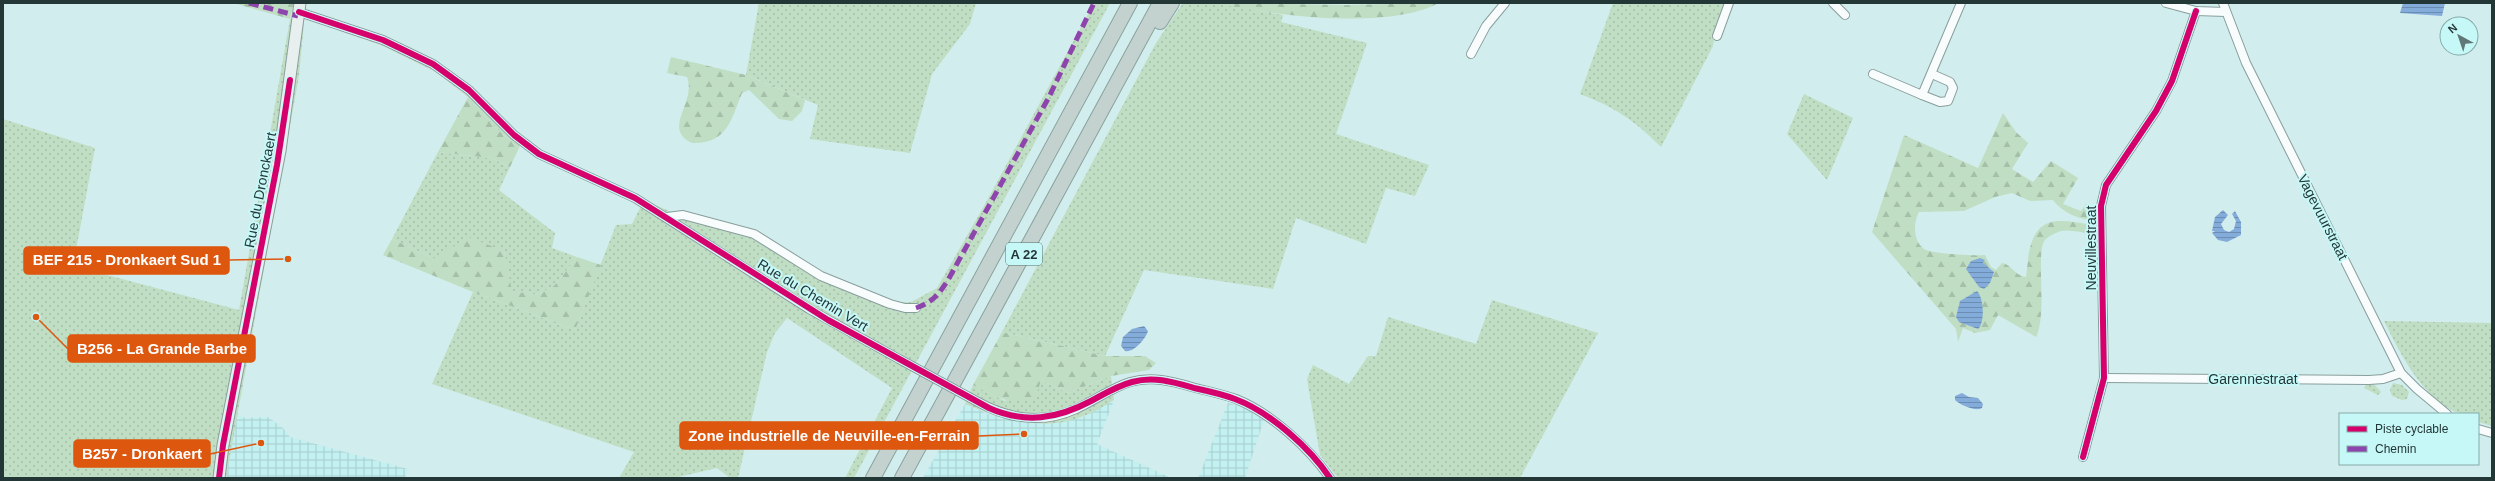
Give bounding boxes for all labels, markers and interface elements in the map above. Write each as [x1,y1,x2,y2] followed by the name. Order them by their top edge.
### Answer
[2439,16,2479,56] north arrow
[2446,21,2460,35] text: N
[241,131,279,249] street label: Rue du Dronckaert
[2295,172,2351,263] street label: Vagevuurstraat
[2083,205,2099,290] street label: Neuvillestraat
[1006,243,1042,265] road number: A 22
[24,247,229,274] callout: BEF 215 - Dronkaert Sud 1
[33,251,221,268] text: BEF 215 - Dronkaert Sud 1
[755,256,871,334] street label: Rue du Chemin Vert
[68,335,255,362] callout: B256 - La Grande Barbe
[77,340,247,357] text: B256 - La Grande Barbe
[2208,371,2298,387] street label: Garennestraat
[2339,413,2479,465] legend
[680,422,978,449] callout: Zone industrielle de Neuville-en-Ferrain
[2375,422,2449,436] text: Piste cyclable
[688,427,970,444] text: Zone industrielle de Neuville-en-Ferrain
[74,440,210,467] callout: B257 - Dronkaert
[2375,442,2416,456] text: Chemin
[82,445,202,462] text: B257 - Dronkaert

